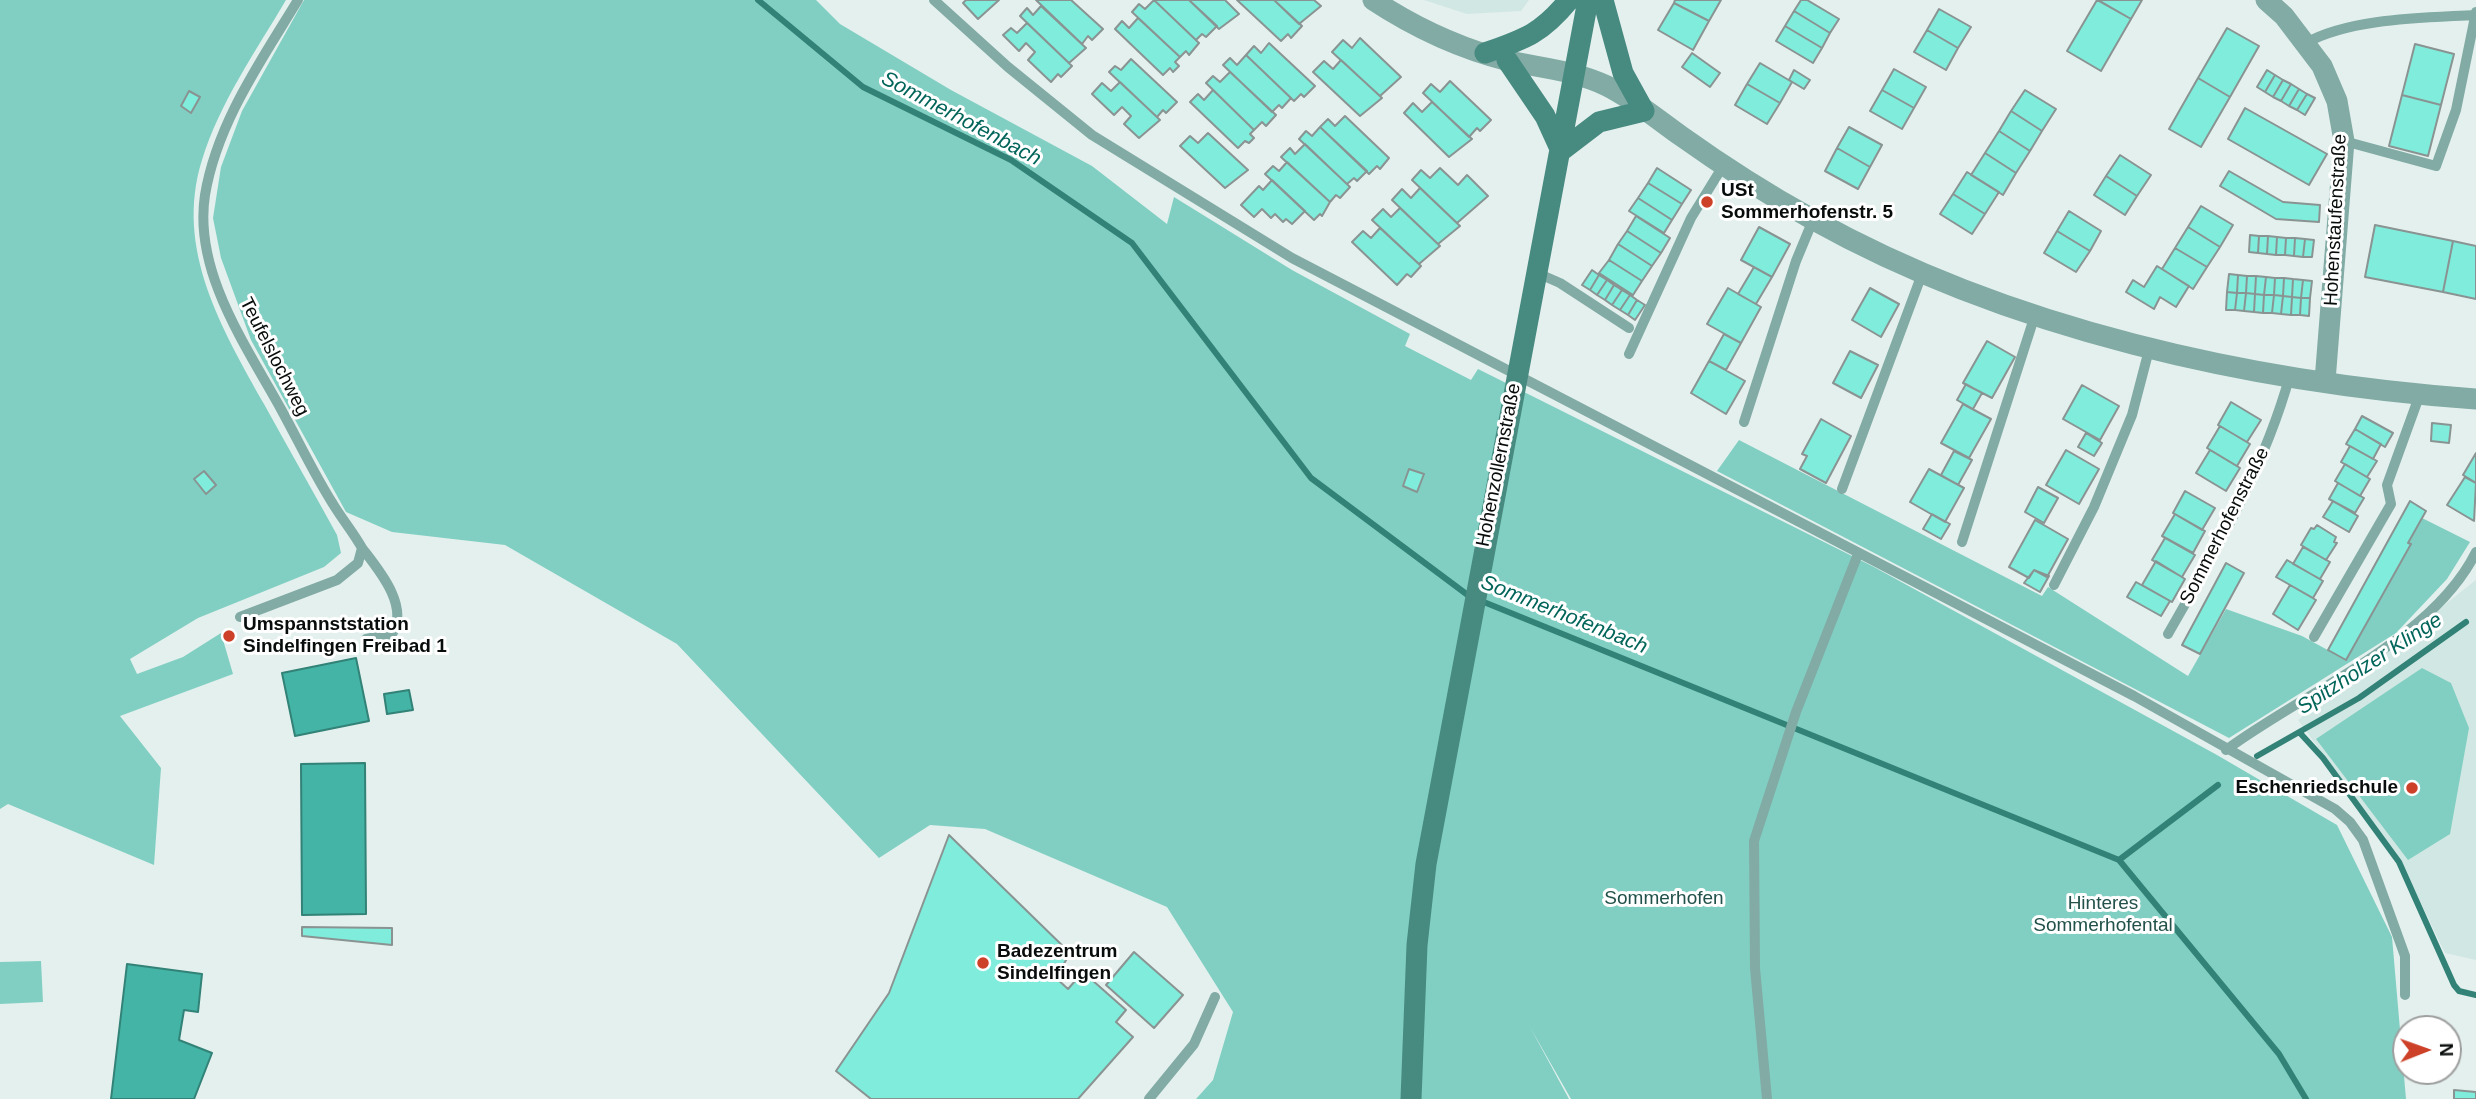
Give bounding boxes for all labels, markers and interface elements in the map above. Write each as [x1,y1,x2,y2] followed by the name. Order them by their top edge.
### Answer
[877,66,1045,172] water label: Sommerhofenbach
[2320,133,2352,307] street label: Hohenstaufenstraße
[1721,180,1893,224] place label: USt Sommerhofenstr. 5
[1699,194,1715,210] marker: USt Sommerhofenstr. 5
[234,294,314,420] street label: Teufelslochweg
[1472,381,1526,549] street label: Hohenzollernstraße
[2176,444,2274,608] street label: Sommerhofenstraße
[1477,570,1651,660] water label: Sommerhofenbach
[2293,608,2447,720] water label: Spitzholzer Klinge
[243,614,447,658] place label: Umspannststation Sindelfingen Freibad 1
[221,628,237,644] marker: Umspannststation Sindelfingen Freibad 1
[2235,777,2398,799] place label: Eschenriedschule
[2404,780,2420,796] marker: Eschenriedschule
[1604,888,1724,910] park label: Sommerhofen
[2033,893,2173,937] park label: Hinteres Sommerhofental
[997,941,1117,985] place label: Badezentrum Sindelfingen
[975,955,991,971] marker: Badezentrum Sindelfingen
[2392,1015,2462,1085] north arrow
[2436,1043,2457,1057] text: N

